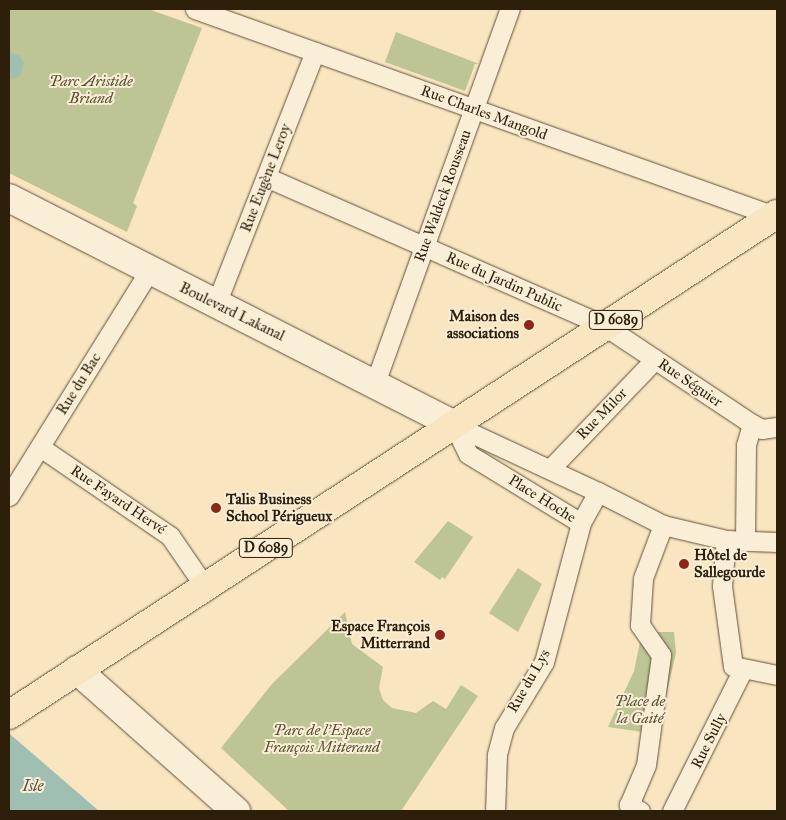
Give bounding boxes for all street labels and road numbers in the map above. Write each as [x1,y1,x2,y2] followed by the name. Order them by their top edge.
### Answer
[418,82,550,144] street label: Rue Charles Mangold
[237,121,295,235] street label: Rue Eugène Leroy
[411,127,475,265] street label: Rue Waldeck Rousseau
[443,248,565,316] street label: Rue du Jardin Public
[176,279,288,345] street label: Boulevard Lakanal
[588,308,644,332] road number: D 6089
[53,350,105,418] street label: Rue du Bac
[654,355,726,411] street label: Rue Séguier
[573,384,631,444] street label: Rue Milor
[67,461,169,539] street label: Rue Fayard Hervé
[505,471,579,527] street label: Place Hoche
[238,536,294,560] road number: D 6089
[504,646,554,716] street label: Rue du Lys
[687,710,731,772] street label: Rue Sully

